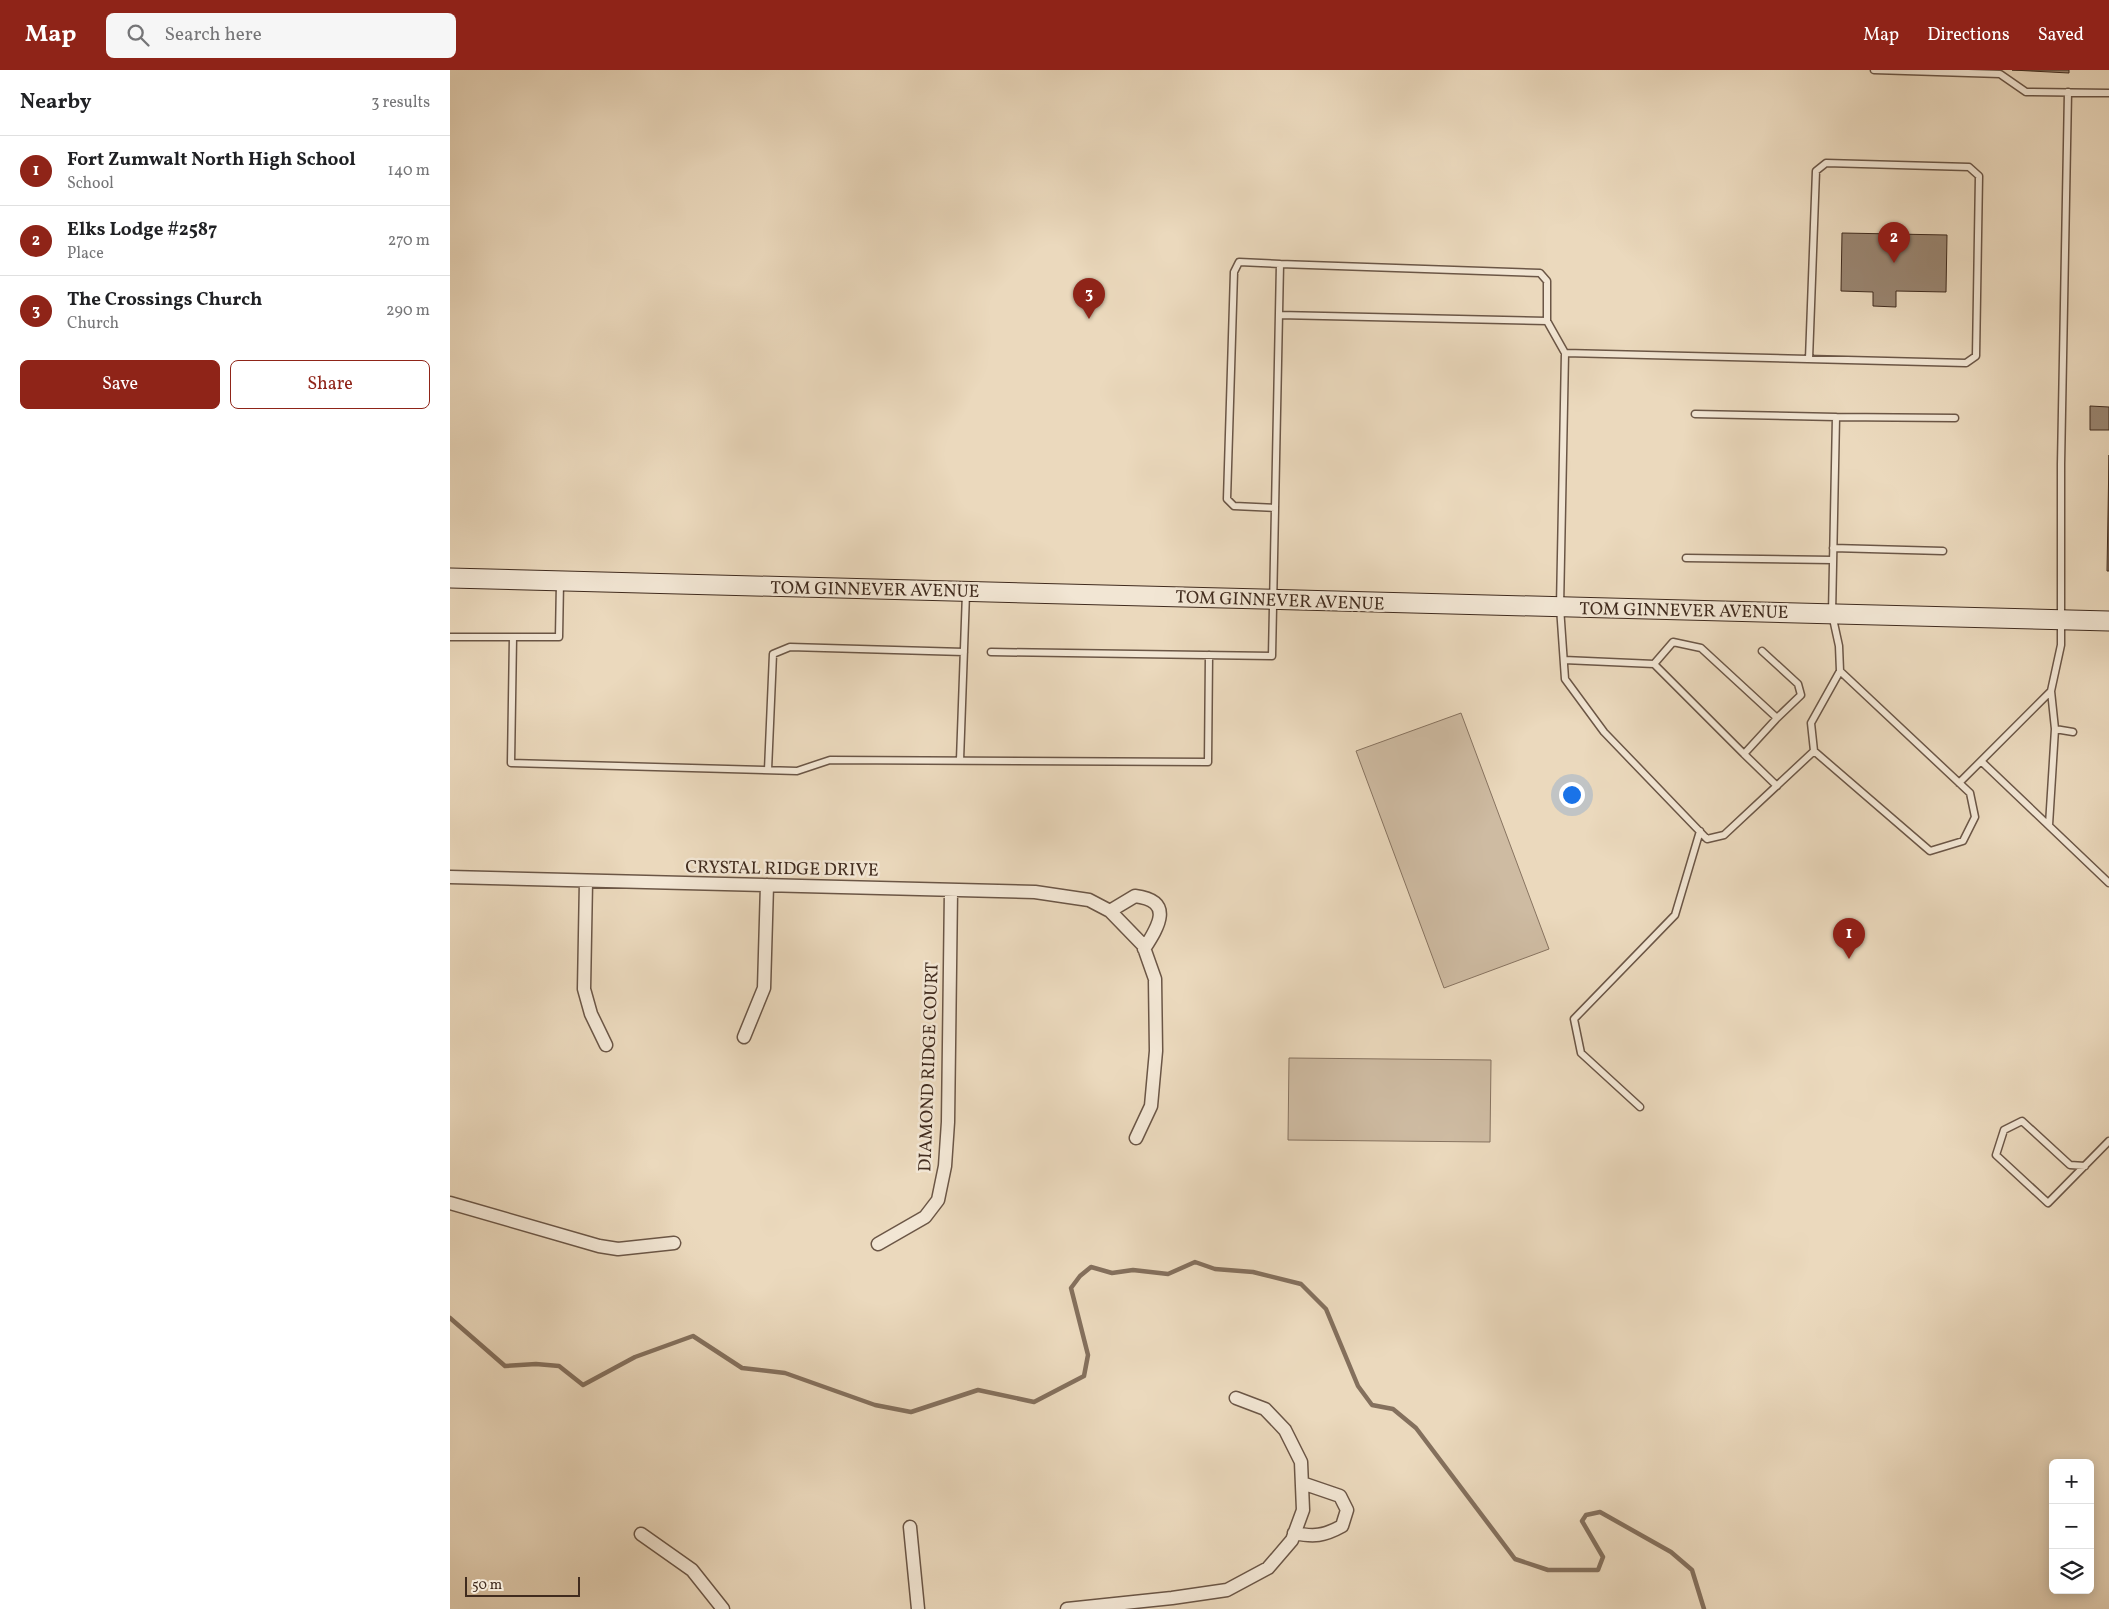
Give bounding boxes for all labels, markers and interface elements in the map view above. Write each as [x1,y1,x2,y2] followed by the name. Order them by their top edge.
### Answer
[106,13,456,58] search box
[25,18,76,52] text: Map
[124,21,152,49] icon: search
[164,22,262,48] text: Search here
[1863,23,1899,48] text: Map
[1927,23,2010,48] text: Directions
[2038,23,2084,48] text: Saved
[20,88,91,117] text: Nearby
[371,92,430,114] text: 3 results
[67,147,356,173] text: Fort Zumwalt North High School
[33,160,39,182] text: 1
[388,160,430,182] text: 140 m
[67,173,114,195] text: School
[67,217,217,243] text: Elks Lodge #2587
[1878,222,1910,263] pin: 2
[32,230,40,252] text: 2
[388,230,430,252] text: 270 m
[67,243,104,265] text: Place
[1073,278,1105,319] pin: 3
[67,287,262,313] text: The Crossings Church
[32,300,40,322] text: 3
[386,300,430,322] text: 290 m
[67,313,119,335] text: Church
[20,360,220,409] button: Save
[230,360,430,409] button: Share
[770,576,980,605] street label: TOM GINNEVER AVENUE
[1175,585,1385,618] street label: TOM GINNEVER AVENUE
[1579,597,1789,626] street label: TOM GINNEVER AVENUE
[1559,782,1585,808] your location
[685,855,879,884] street label: CRYSTAL RIDGE DRIVE
[1833,918,1865,959] pin: 1
[913,961,946,1172] street label: DIAMOND RIDGE COURT
[2049,1459,2094,1594] map controls
[2049,1459,2094,1504] button: +
[2049,1504,2094,1549] button: −
[2049,1549,2094,1594] button: layers
[465,1574,580,1597] scale bar
[472,1576,502,1595] text: 50 m

